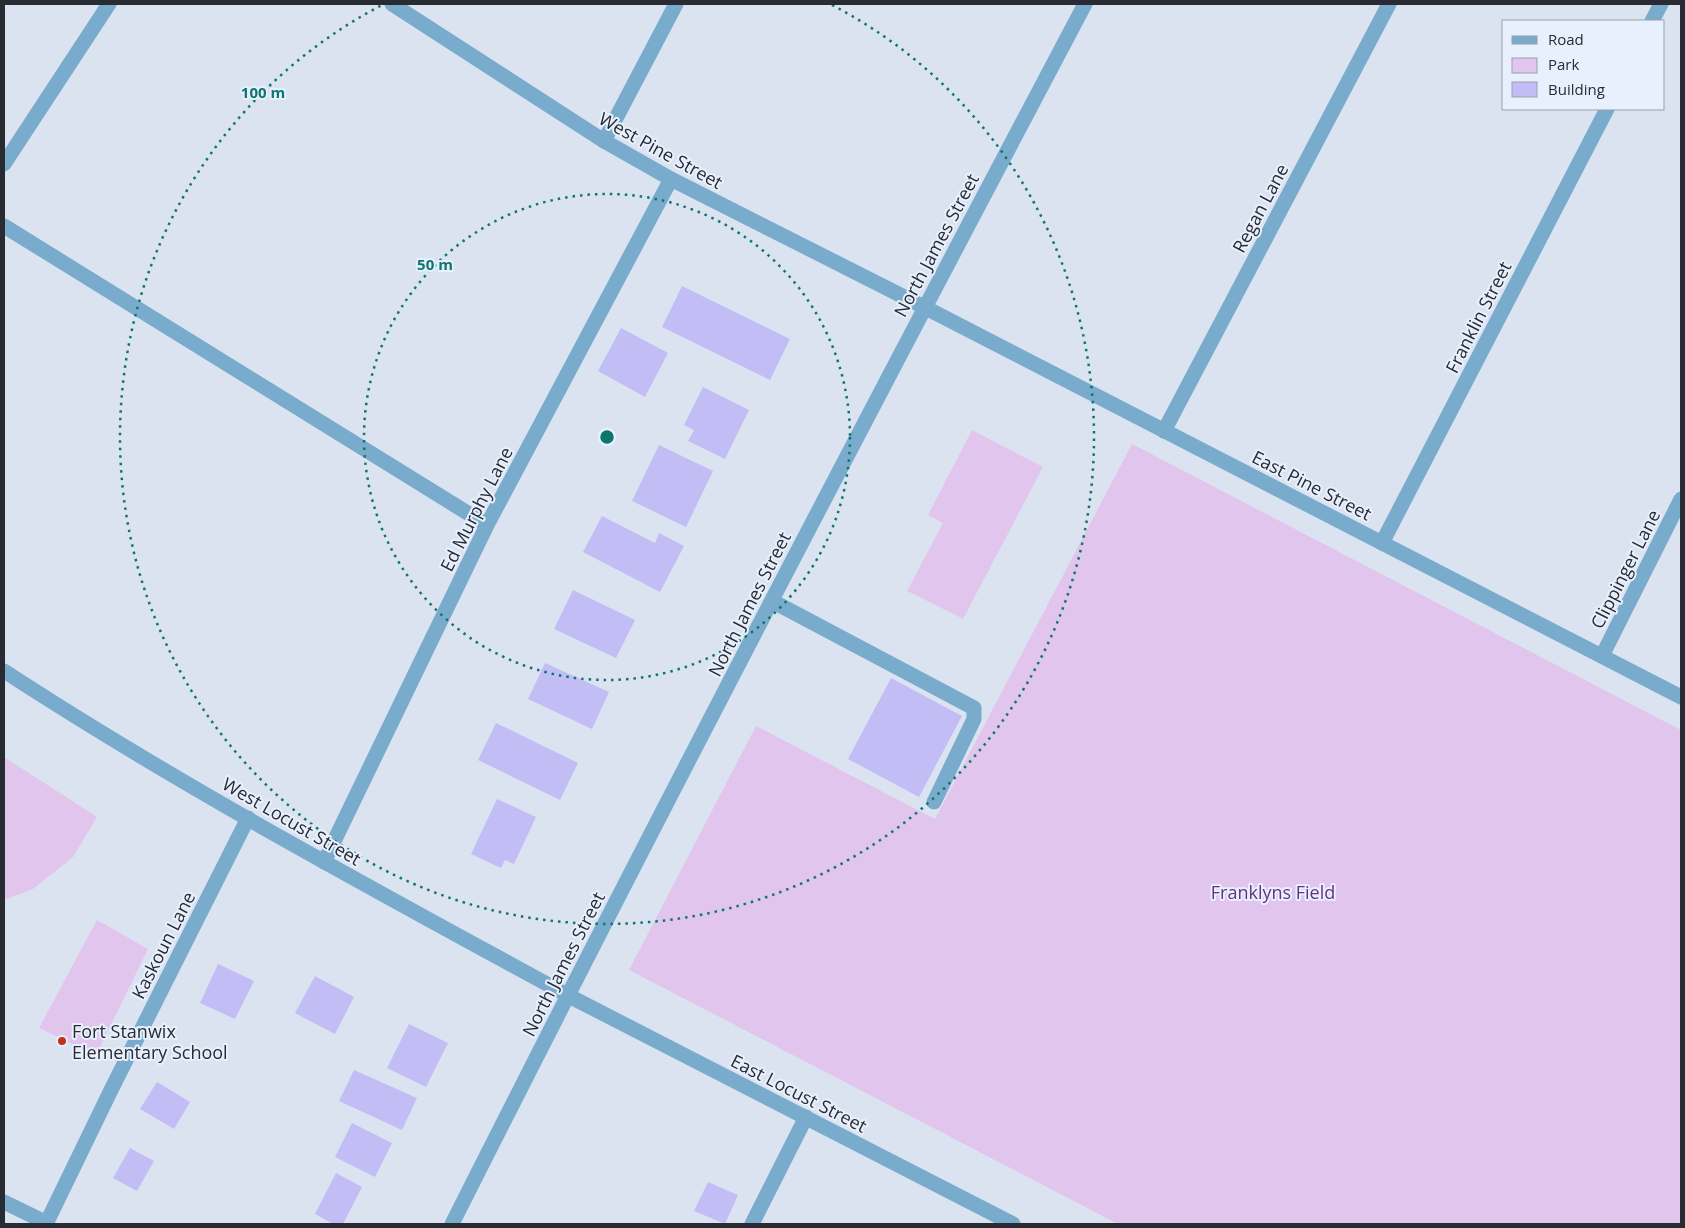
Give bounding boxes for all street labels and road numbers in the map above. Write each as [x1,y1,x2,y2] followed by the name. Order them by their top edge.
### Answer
[595,106,727,194] street label: West Pine Street
[1227,159,1293,257] street label: Regan Lane
[888,169,984,321] street label: North James Street
[1440,257,1516,377] street label: Franklin Street
[434,443,518,575] street label: Ed Murphy Lane
[1248,445,1376,525] street label: East Pine Street
[1585,505,1665,633] street label: Clippinger Lane
[702,528,796,680] street label: North James Street
[218,772,366,870] street label: West Locust Street
[126,887,200,1003] street label: Kaskoun Lane
[516,888,610,1040] street label: North James Street
[727,1048,871,1138] street label: East Locust Street

